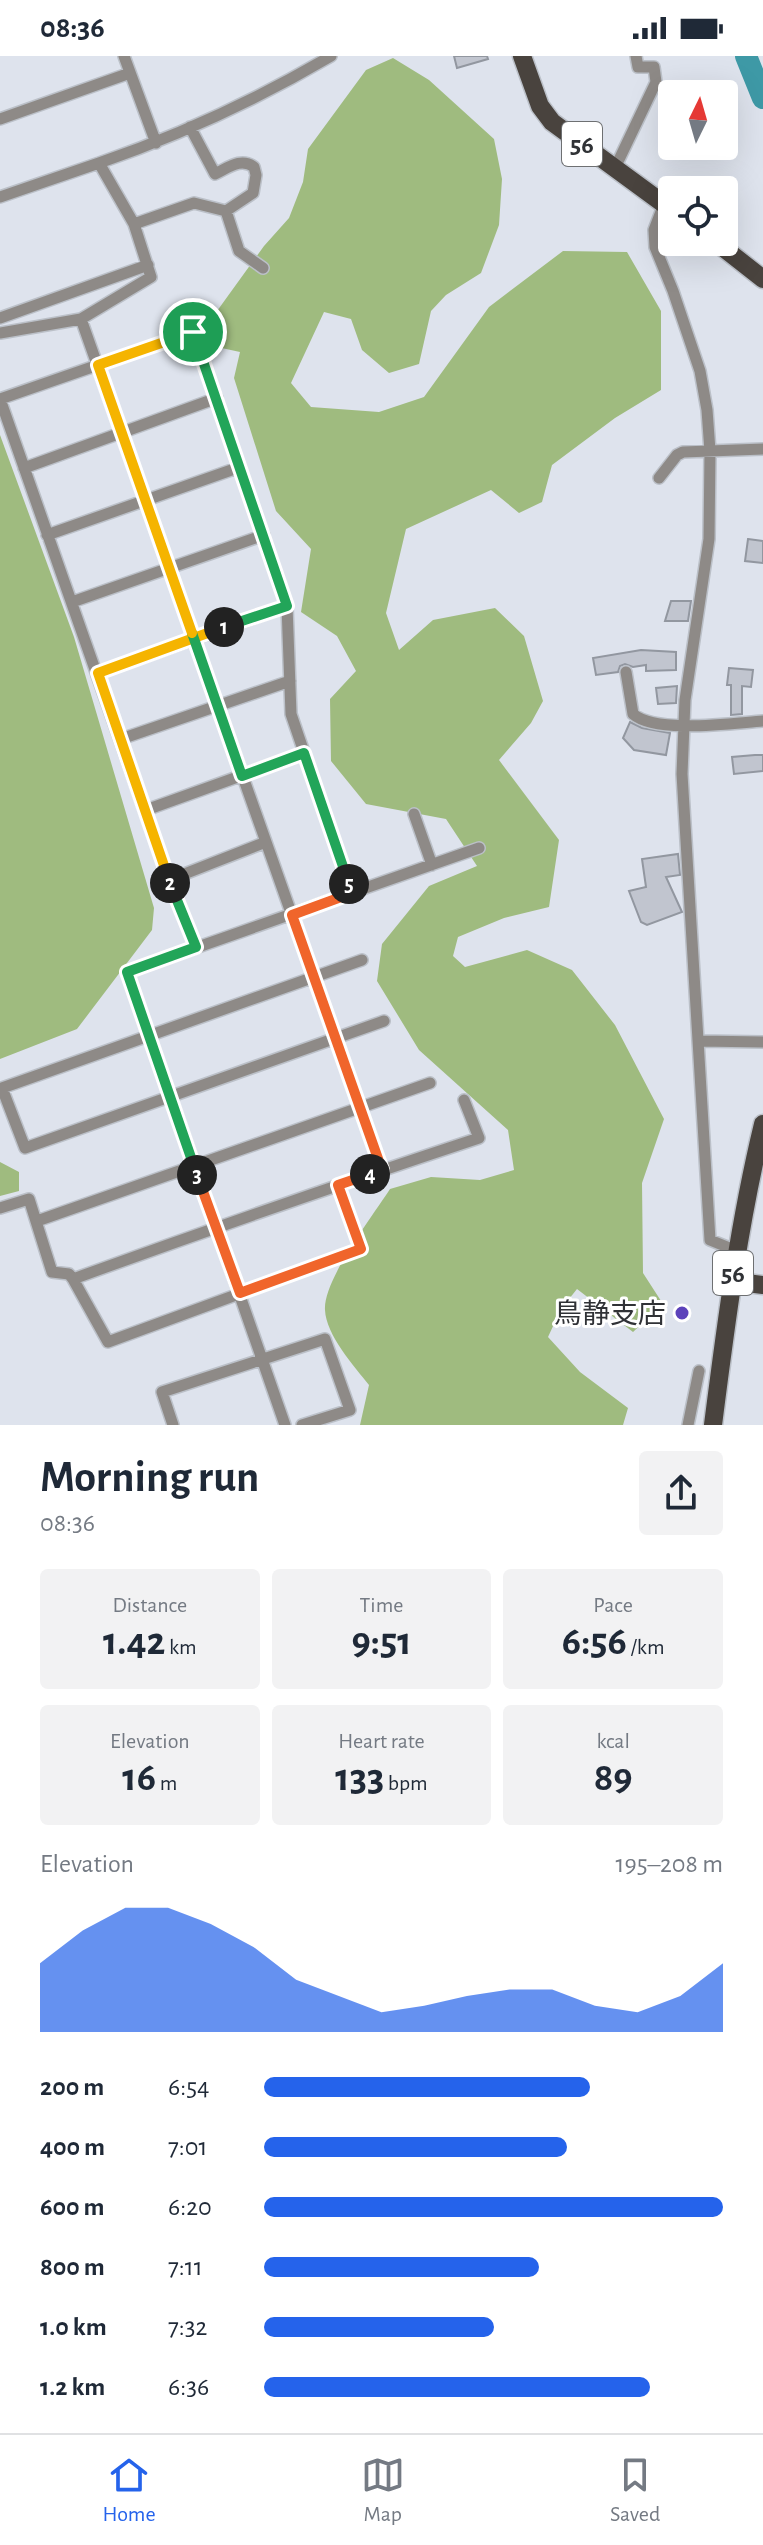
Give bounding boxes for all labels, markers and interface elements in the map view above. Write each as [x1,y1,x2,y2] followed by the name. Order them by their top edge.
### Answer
[40,13,105,43] text: 08:36
[658,80,738,160] north arrow
[658,80,738,256] map controls
[562,122,602,166] road number: 56
[658,176,738,256] button: locate
[159,298,227,366] pin
[171,310,215,354] icon: arrive
[204,607,244,647] pin: 1
[220,616,228,638] text: 1
[150,863,190,903] pin: 2
[329,864,369,904] pin: 5
[165,872,175,894] text: 2
[344,873,354,895] text: 5
[350,1154,390,1194] pin: 4
[177,1155,217,1195] pin: 3
[364,1163,376,1185] text: 4
[192,1164,202,1186] text: 3
[713,1251,753,1295] road number: 56
[554,1299,666,1329] place label: 鳥静支店
[673,1304,691,1322] marker: 鳥静支店
[639,1451,723,1535] button: share
[40,1456,259,1500] text: Morning run
[40,1510,95,1536] text: 08:36
[113,1594,187,1616] text: Distance
[360,1594,403,1616] text: Time
[593,1594,633,1616] text: Pace
[103,1622,165,1662] text: 1.42
[351,1622,412,1662] text: 9:51
[562,1622,627,1662] text: 6:56
[165,1636,197,1658] text: km
[627,1636,665,1658] text: /km
[110,1730,190,1752] text: Elevation
[338,1730,425,1752] text: Heart rate
[596,1730,630,1752] text: kcal
[122,1758,156,1798] text: 16
[335,1758,384,1798] text: 133
[594,1758,633,1798] text: 89
[156,1772,177,1794] text: m
[384,1772,428,1794] text: bpm
[40,1851,134,1877] text: Elevation
[616,1851,723,1877] text: 195–208 m
[40,2074,104,2100] text: 200 m
[168,2074,210,2100] text: 6:54
[40,2134,105,2160] text: 400 m
[168,2134,207,2160] text: 7:01
[40,2194,105,2220] text: 600 m
[168,2194,212,2220] text: 6:20
[40,2254,105,2280] text: 800 m
[168,2254,203,2280] text: 7:11
[40,2314,107,2340] text: 1.0 km
[168,2314,207,2340] text: 7:32
[40,2374,105,2400] text: 1.2 km
[168,2374,209,2400] text: 6:36
[103,2453,156,2527] tab: Home
[361,2453,405,2527] tab: Map
[610,2453,660,2527] tab: Saved

